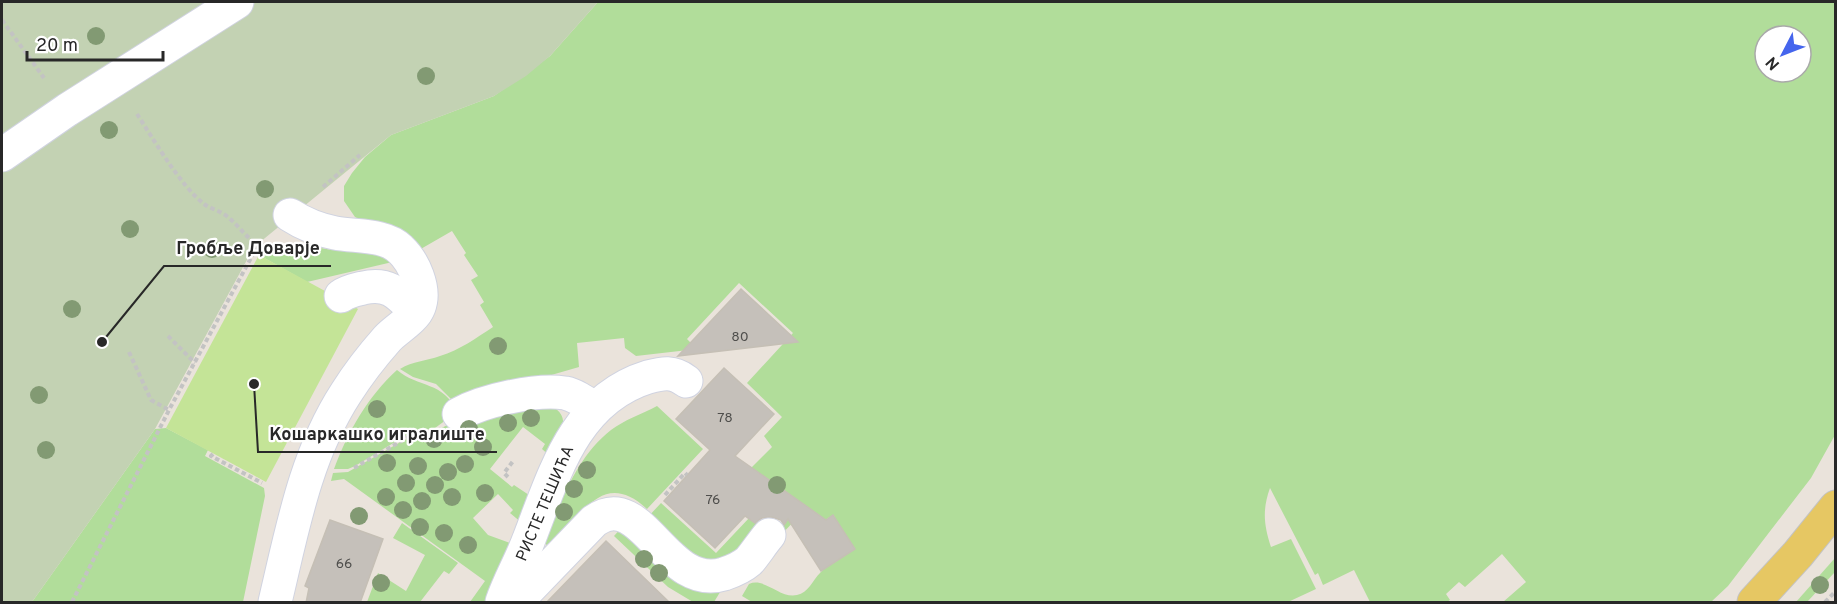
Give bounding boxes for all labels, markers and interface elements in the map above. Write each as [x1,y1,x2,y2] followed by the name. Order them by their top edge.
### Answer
[27,24,164,62] scale bar
[1753,24,1813,84] north arrow
[36,35,78,58] text: 20 m
[1762,52,1785,74] text: N
[164,230,331,266] callout: Гробље Доварје
[176,238,320,261] text: Гробље Доварје
[731,329,749,346] house number: 80
[717,410,733,427] house number: 78
[258,416,497,452] callout: Кошаркашко игралиште
[269,424,485,447] text: Кошаркашко игралиште
[512,443,579,565] street label: РИСТЕ ТЕШИЋА
[706,492,720,509] house number: 76
[336,556,352,573] house number: 66

